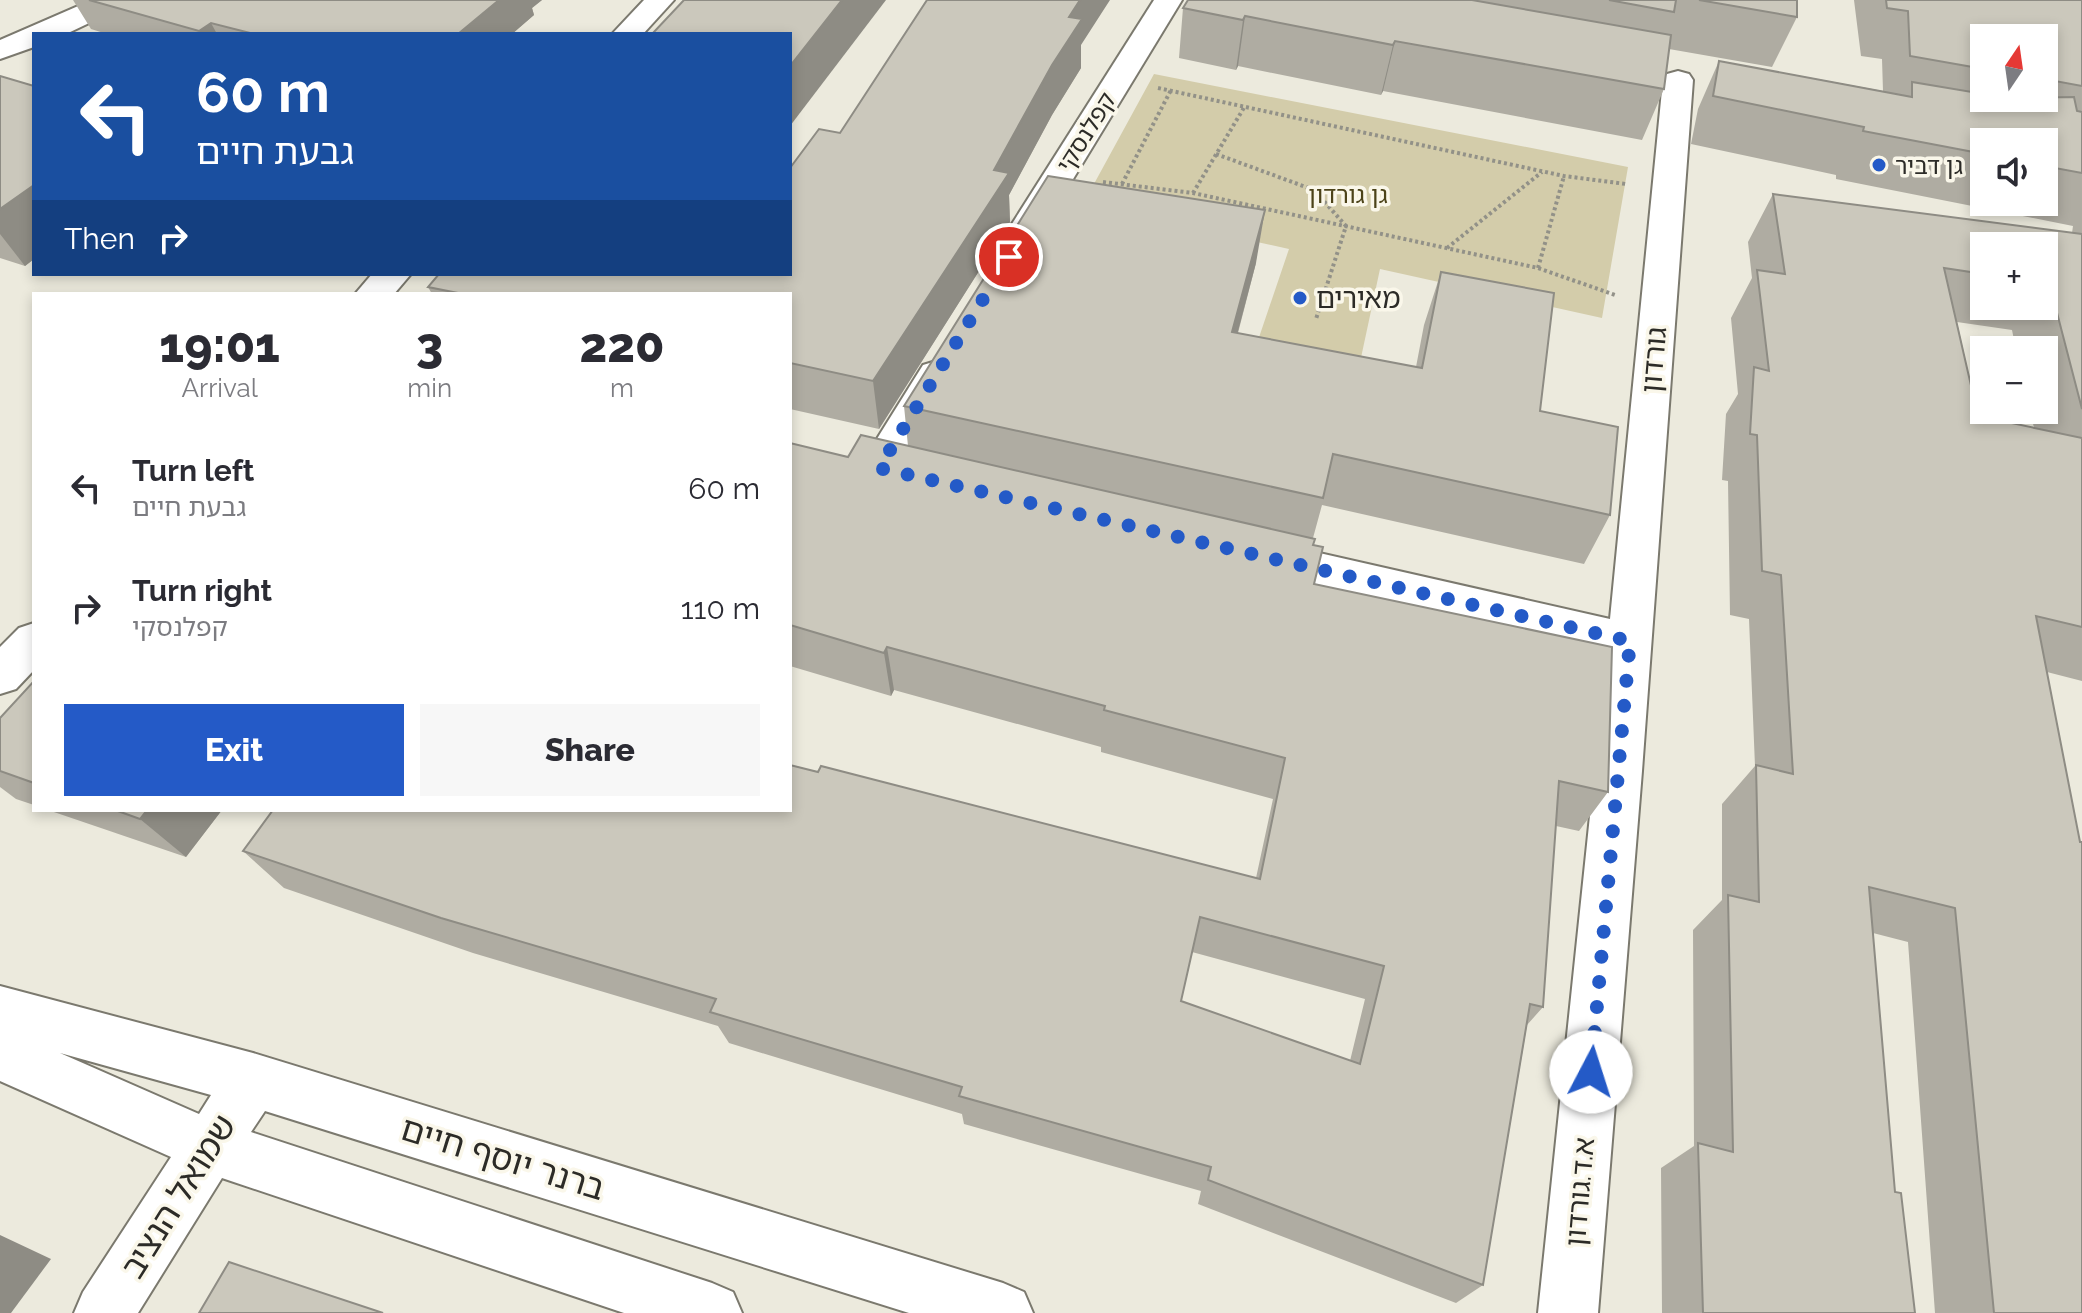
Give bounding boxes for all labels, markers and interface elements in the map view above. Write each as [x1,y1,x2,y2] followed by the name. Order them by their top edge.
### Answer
[1970,24,2058,112] north arrow
[1970,24,2058,424] map controls
[196,59,330,125] text: 60 m
[64,64,168,168] icon: left
[1050,87,1122,177] street label: קפלנסקי
[1970,128,2058,216] button: sound
[196,130,354,172] text: גבעת חיים
[1895,151,1963,180] place label: גן דביר
[1870,156,1888,174] marker: גן דביר
[1308,180,1388,209] park label: גן גורדון
[151,216,195,260] icon: right
[64,221,135,256] text: Then
[975,223,1043,291] pin
[1970,232,2058,320] button: +
[987,235,1031,279] icon: arrive
[1316,282,1401,315] place label: מאירים
[1291,289,1309,307] marker: מאירים
[159,317,280,373] text: 19:01
[416,317,443,373] text: 3
[579,317,665,373] text: 220
[1635,326,1673,394] street label: גורדון
[1970,336,2058,424] button: −
[182,373,258,403] text: Arrival
[407,373,452,403] text: min
[610,373,634,403] text: m
[132,453,254,488] text: Turn left
[64,466,108,510] icon: left
[688,471,760,506] text: 60 m
[132,492,246,522] text: גבעת חיים
[132,573,272,608] text: Turn right
[64,586,108,630] icon: right
[681,591,760,626] text: 110 m
[132,612,228,642] text: קפלנסקי
[64,704,404,796] button: Exit
[420,704,760,796] button: Share
[1549,1030,1633,1114] position arrow
[112,1107,244,1285] street label: שמואל הנציב
[396,1108,610,1208] street label: ברנר יוסף חיים
[1559,1136,1601,1248] street label: א.ד.גורדון

